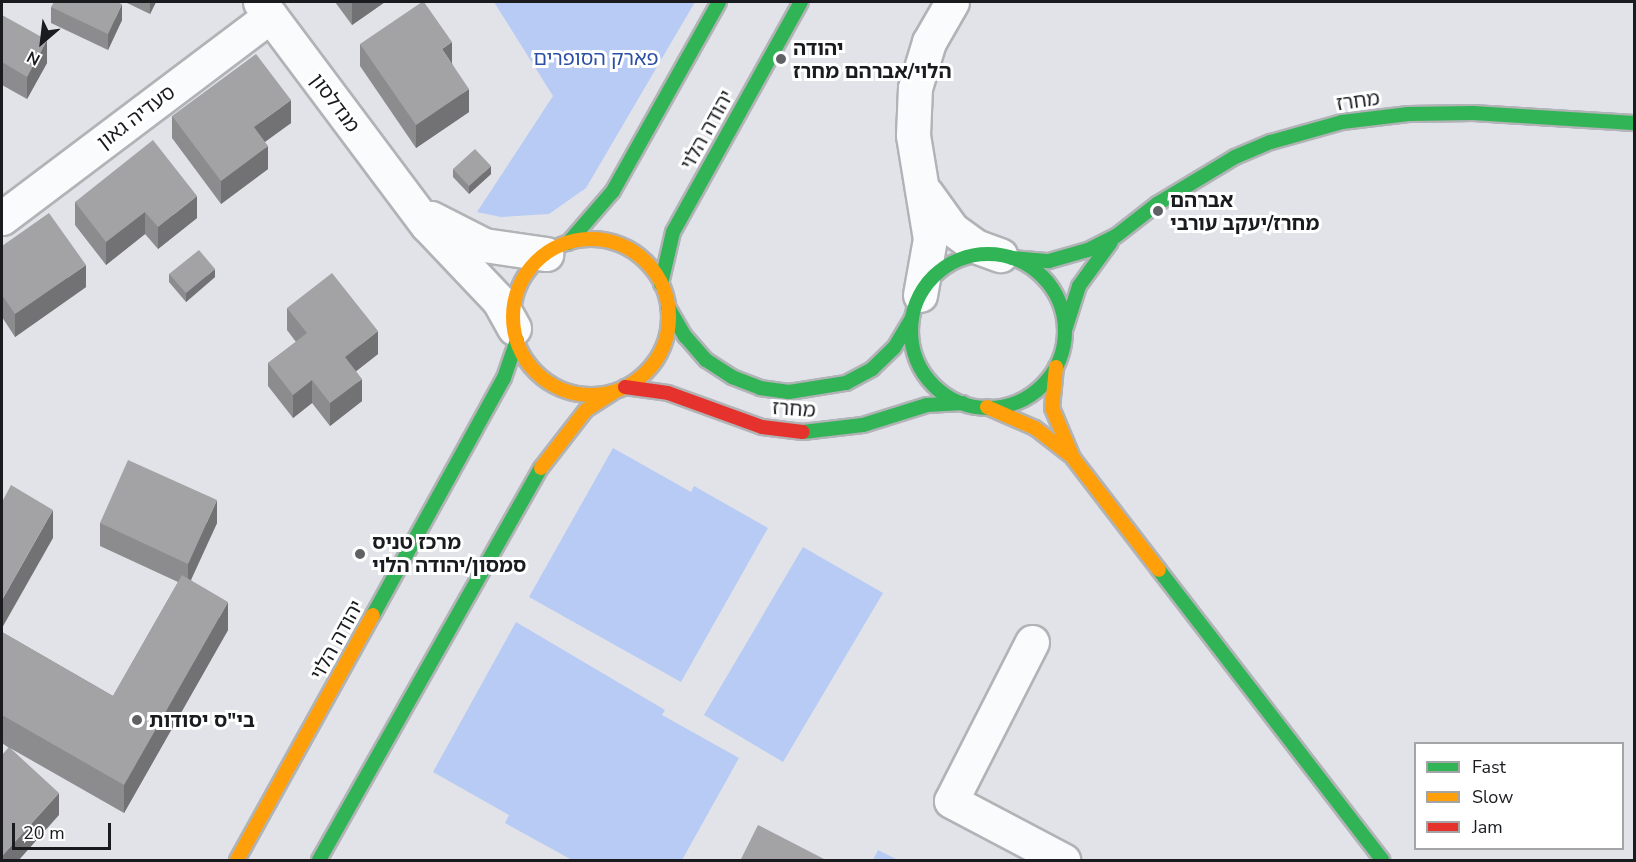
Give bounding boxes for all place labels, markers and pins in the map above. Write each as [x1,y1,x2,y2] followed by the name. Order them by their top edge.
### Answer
[793,36,952,83] place label: יהודה הלוי/אברהם מחרז
[774,52,788,66] marker: יהודה הלוי/אברהם מחרז
[1170,188,1319,235] place label: אברהם מחרז/יעקב עורבי
[1151,204,1165,218] marker: אברהם מחרז/יעקב עורבי
[372,530,526,577] place label: מרכז טניס סמסון/יהודה הלוי
[353,547,367,561] marker: מרכז טניס סמסון/יהודה הלוי
[149,708,255,732] place label: בי"ס יסודות
[130,713,144,727] marker: בי"ס יסודות

